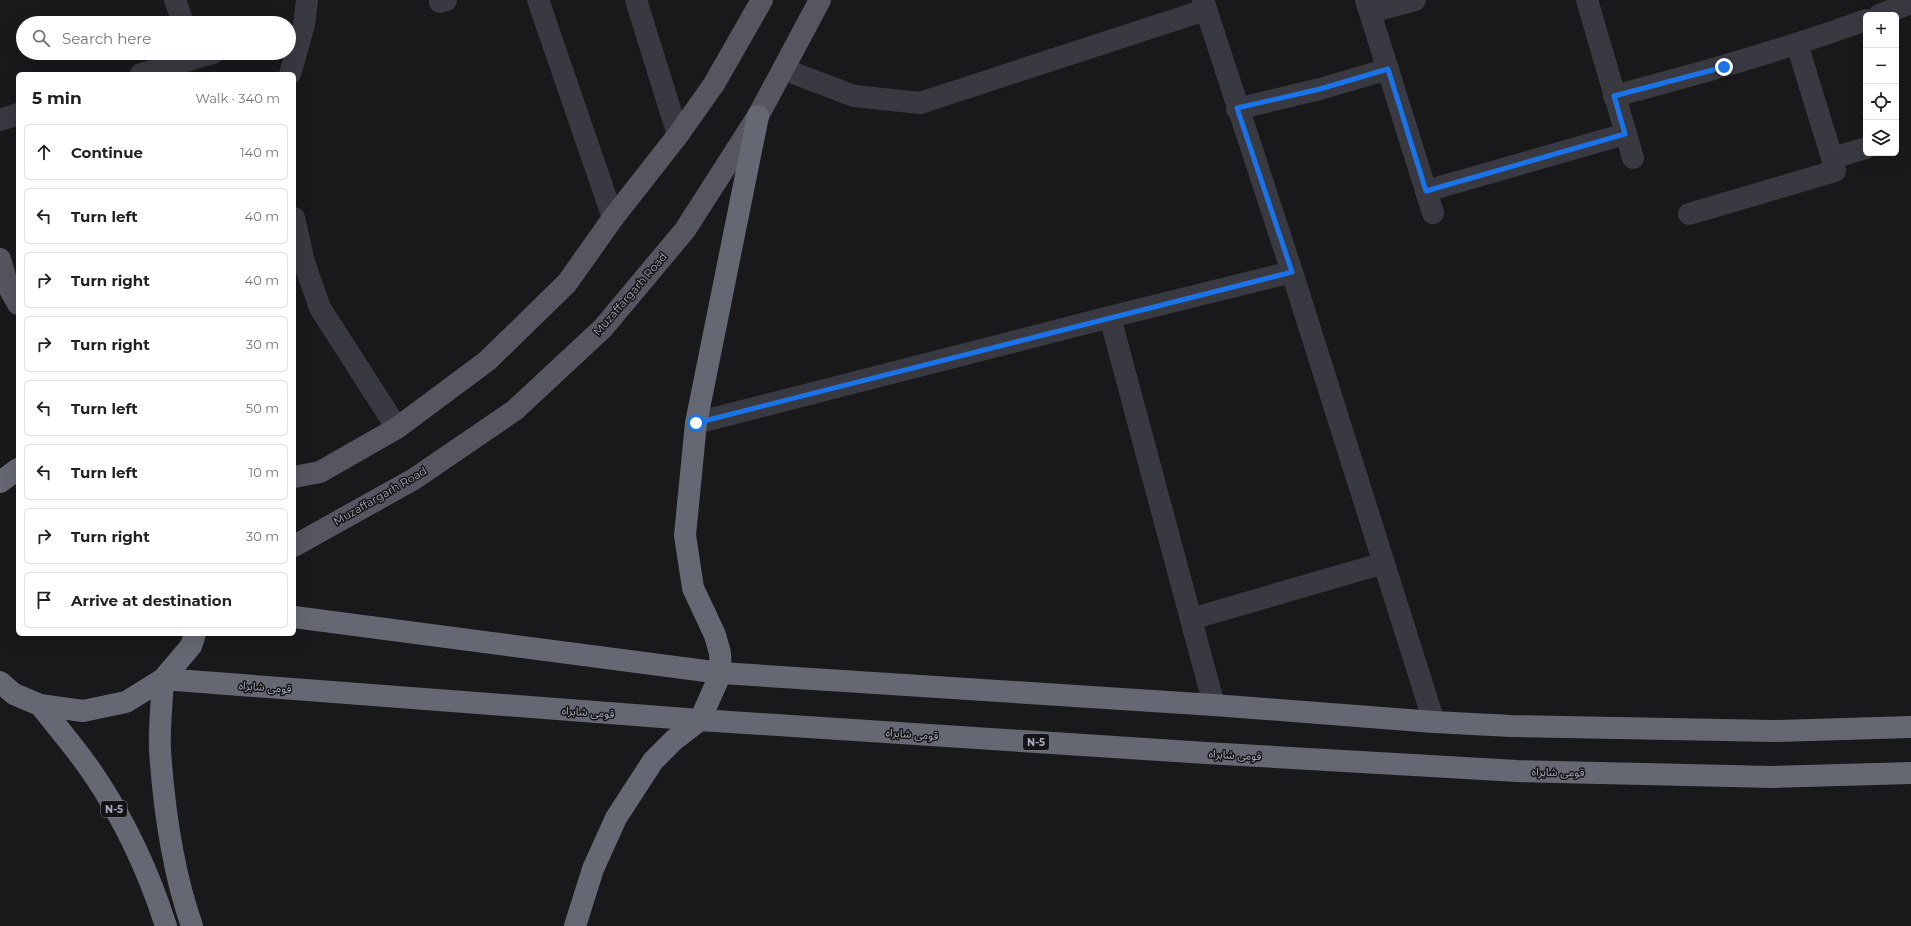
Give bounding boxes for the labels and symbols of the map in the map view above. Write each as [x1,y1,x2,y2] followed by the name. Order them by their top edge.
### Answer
[1715,58,1733,76] route end
[590,250,670,338] street label: Muzaffargarh Road
[687,414,705,432] route start
[331,464,429,528] street label: Muzaffargarh Road
[238,678,292,696] street label: قومی شاہراہ
[561,703,615,721] street label: قومی شاہراہ
[885,725,939,743] street label: قومی شاہراہ
[1023,734,1049,750] road number: N-5
[1208,747,1262,763] street label: قومی شاہراہ
[1531,765,1585,779] street label: قومی شاہراہ
[101,801,127,817] road number: N-5

